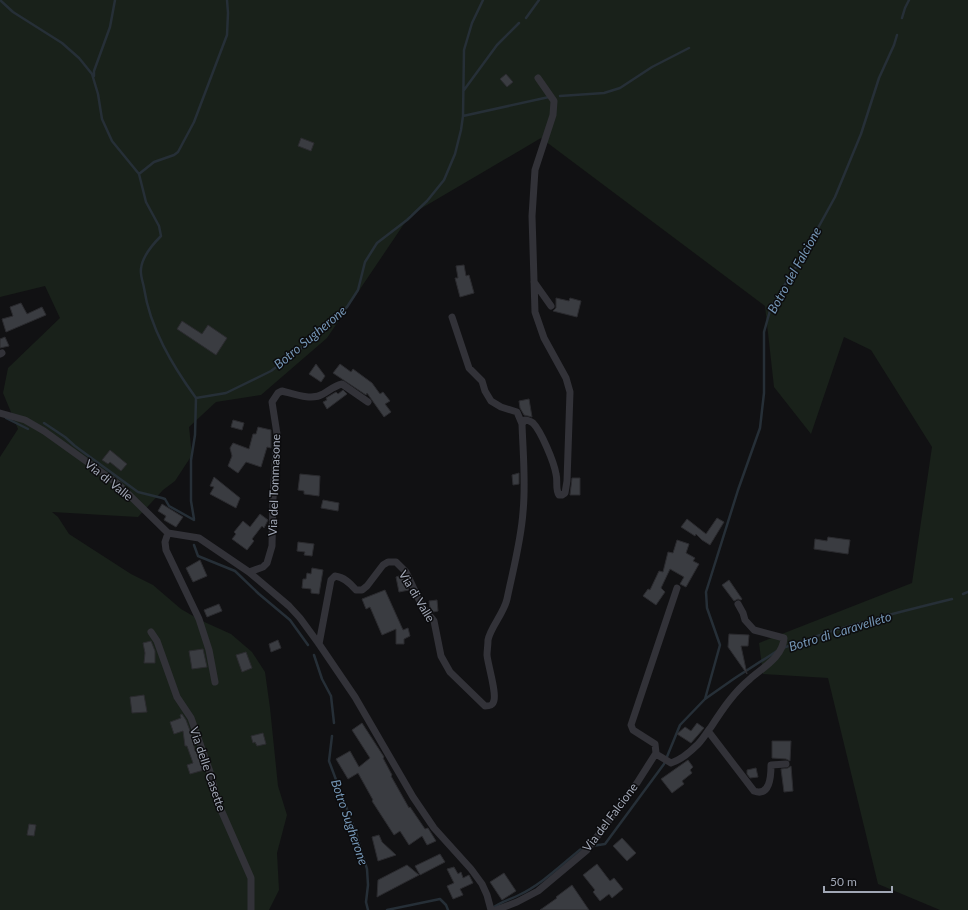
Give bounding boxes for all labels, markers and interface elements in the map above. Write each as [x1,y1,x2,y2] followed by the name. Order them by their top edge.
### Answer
[764,224,824,316] water label: Botro del Falcione
[270,302,350,372] water label: Botro Sugherone
[265,434,283,536] street label: Via del Tommasone
[82,456,136,504] street label: Via di Valle
[396,567,438,625] street label: Via di Valle
[787,608,894,654] water label: Botro di Caravelleto
[187,725,229,813] street label: Via delle Casette
[328,777,372,867] water label: Botro Sugherone
[579,780,641,854] street label: Via del Falcione
[824,868,892,894] scale bar
[830,874,857,889] text: 50 m

